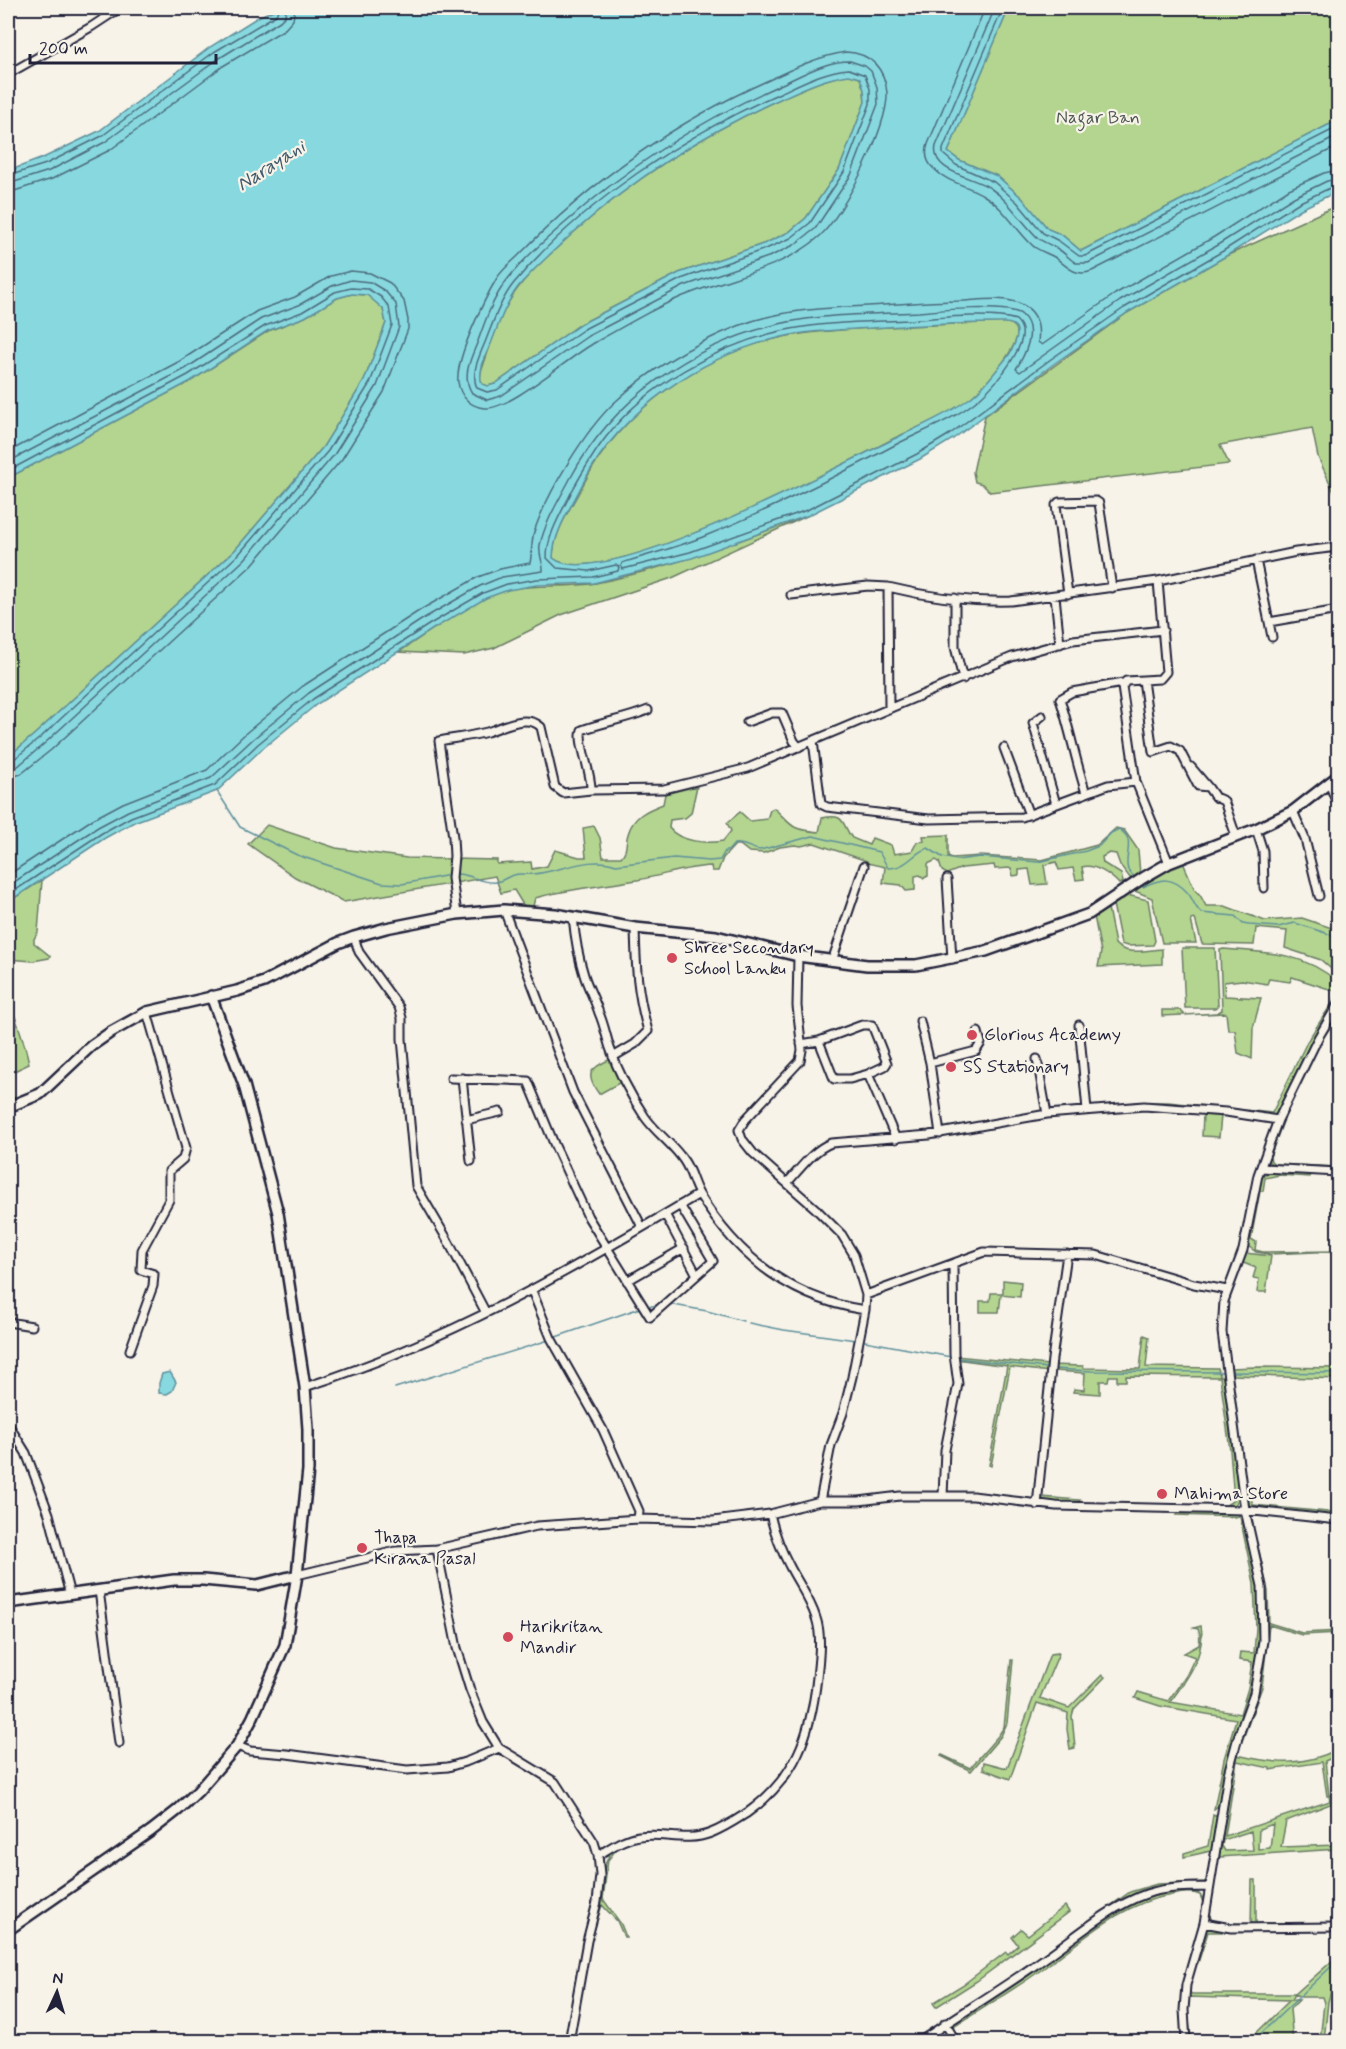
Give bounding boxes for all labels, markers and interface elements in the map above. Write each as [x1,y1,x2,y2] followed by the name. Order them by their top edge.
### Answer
[30,27,216,65] scale bar
[39,37,88,61] text: 200 m
[1056,106,1140,132] park label: Nagar Ban
[231,132,313,198] water label: Narayani
[684,936,814,981] place label: Shree Secondary School Lanku
[665,951,679,965] marker: Shree Secondary School Lanku
[984,1023,1121,1047] place label: Glorious Academy
[965,1028,979,1042] marker: Glorious Academy
[963,1055,1069,1079] place label: SS Stationary
[944,1060,958,1074] marker: SS Stationary
[1174,1482,1288,1506] place label: Mahima Store
[1155,1487,1169,1501] marker: Mahima Store
[374,1526,475,1571] place label: Thapa Kirana Pasal
[355,1541,369,1555] marker: Thapa Kirana Pasal
[520,1615,603,1660] place label: Harikritan Mandir
[501,1630,515,1644] marker: Harikritan Mandir
[27,1962,87,2022] north arrow
[52,1968,64,1989] text: N

